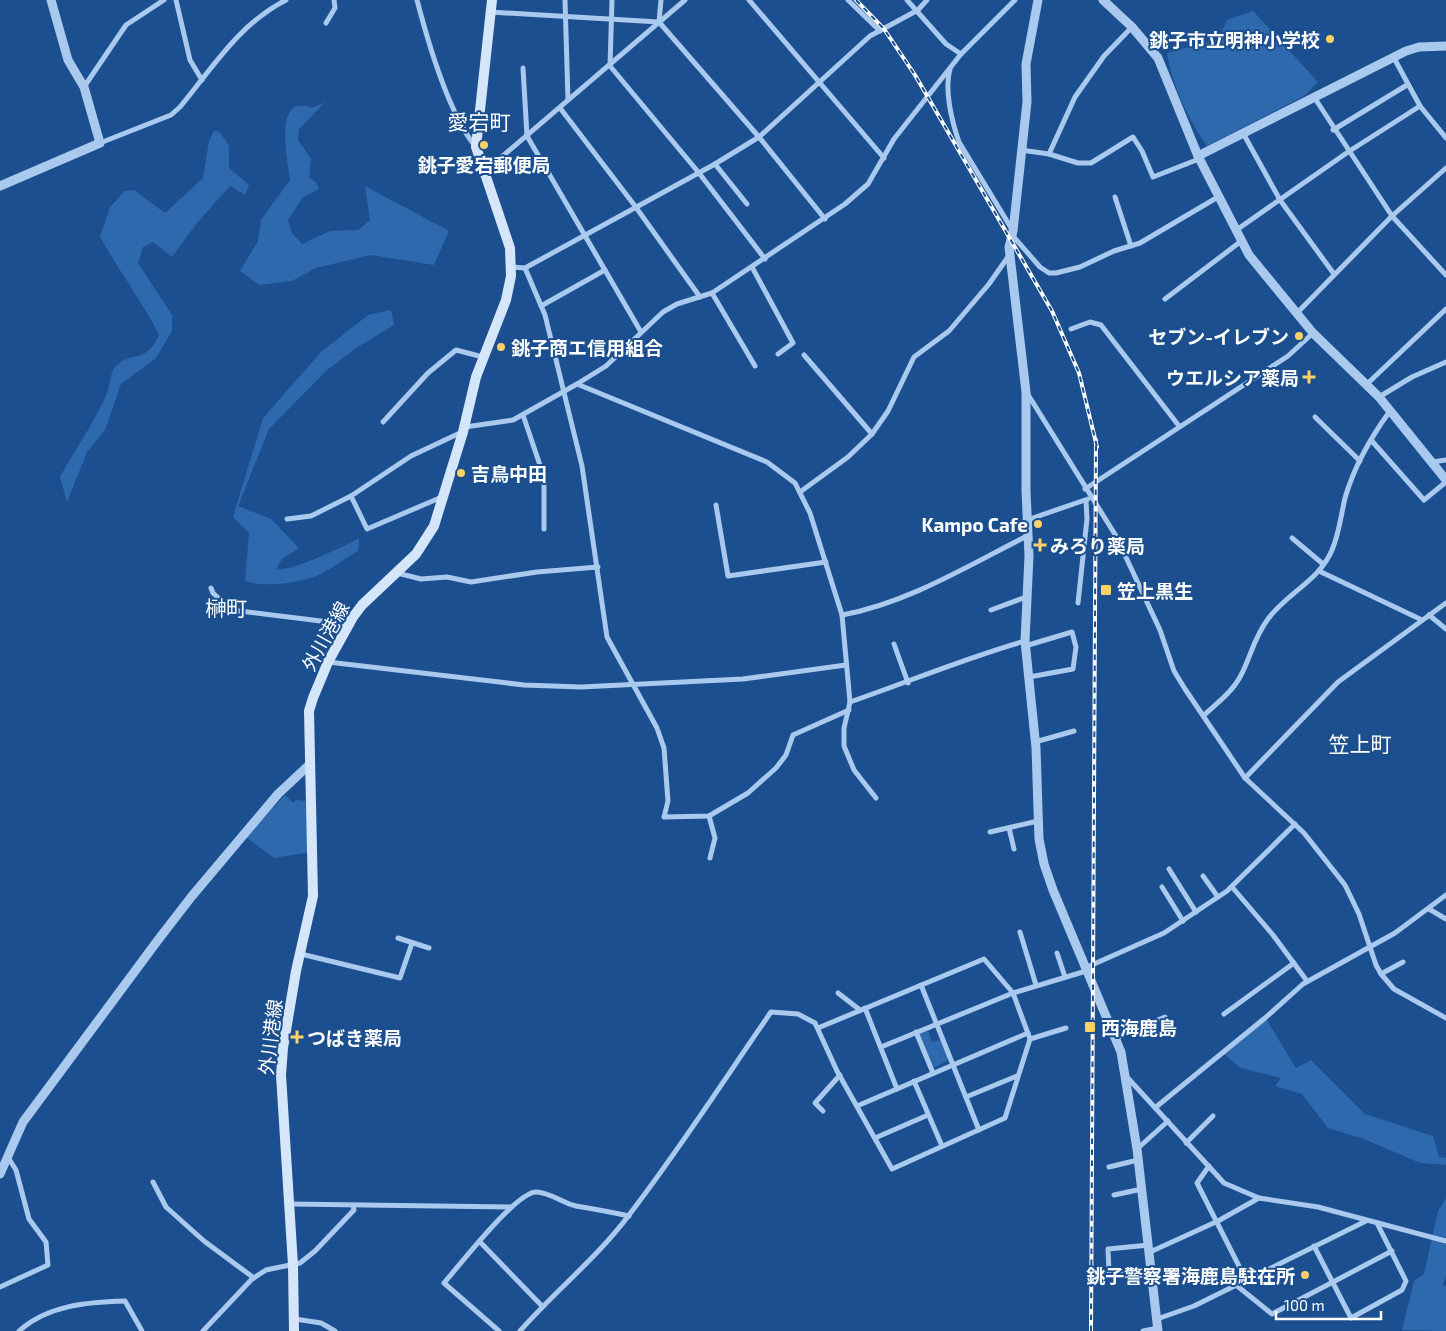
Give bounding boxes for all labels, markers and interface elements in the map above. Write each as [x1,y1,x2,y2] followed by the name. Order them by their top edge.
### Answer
[1149,28,1320,51] place label: 銚子市立明神小学校
[1324,33,1336,45] marker: 銚子市立明神小学校
[448,109,511,134] district label: 愛宕町
[478,139,490,151] marker: 銚子愛宕郵便局
[417,153,551,176] place label: 銚子愛宕郵便局
[1148,325,1289,348] place label: セブン-イレブン
[1293,330,1305,342] marker: セブン-イレブン
[511,336,663,359] place label: 銚子商エ信用組合
[495,341,507,353] marker: 銚子商エ信用組合
[1166,366,1299,389] place label: ウエルシア薬局
[1303,371,1315,383] marker: ウエルシア薬局
[471,462,547,485] place label: 吉鳥中田
[455,467,467,479] marker: 吉鳥中田
[921,513,1028,536] place label: Kampo Cafe
[1032,518,1044,530] marker: Kampo Cafe
[1050,534,1145,557] place label: みろり薬局
[1034,539,1046,551] marker: みろり薬局
[1117,579,1193,602] place label: 笠上黒生
[1099,583,1113,597] marker: 笠上黒生
[205,595,247,620] district label: 榊町
[297,597,353,675] street label: 外川港線
[1329,731,1392,756] district label: 笠上町
[254,998,286,1076] street label: 外川港線
[1101,1016,1177,1039] place label: 西海鹿島
[1083,1020,1097,1034] marker: 西海鹿島
[307,1026,402,1049] place label: つばき薬局
[291,1031,303,1043] marker: つばき薬局
[1086,1264,1295,1287] place label: 銚子警察署海鹿島駐在所
[1299,1269,1311,1281] marker: 銚子警察署海鹿島駐在所
[1276,1288,1381,1320] scale bar
[1284,1296,1325,1314] text: 100 m

